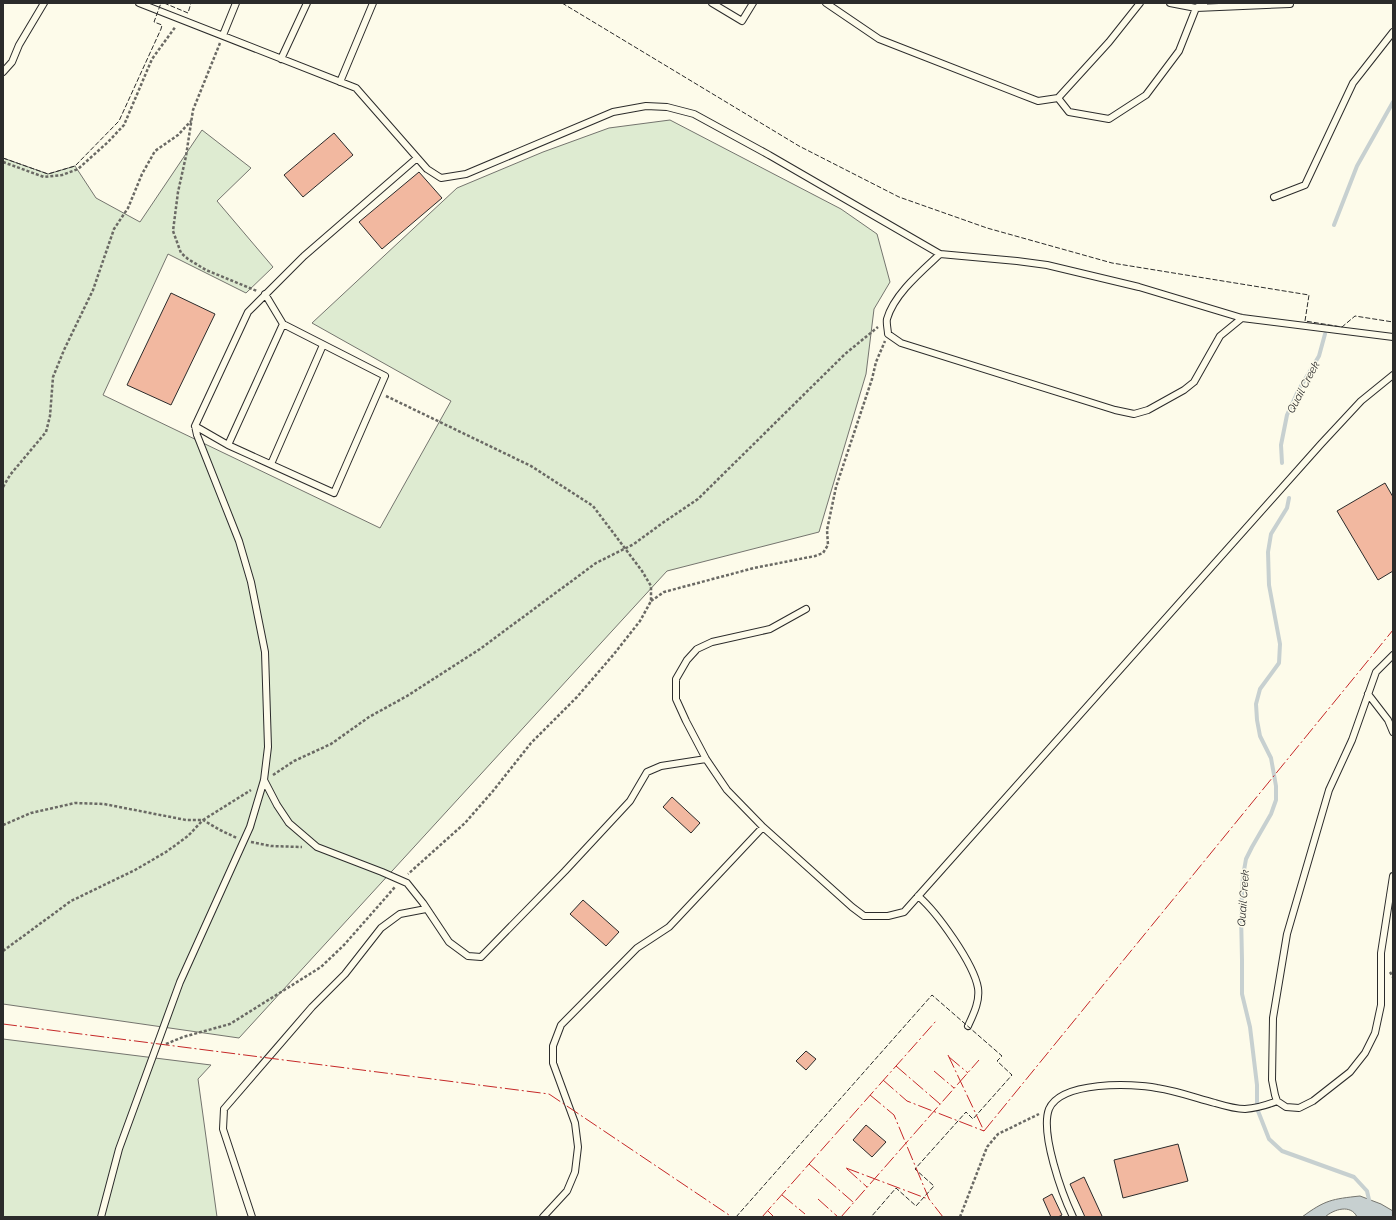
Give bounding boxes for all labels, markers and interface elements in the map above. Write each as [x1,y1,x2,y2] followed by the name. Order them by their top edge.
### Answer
[1284,359,1323,415] water label: Quail Creek
[1235,869,1252,927] water label: Quail Creek

